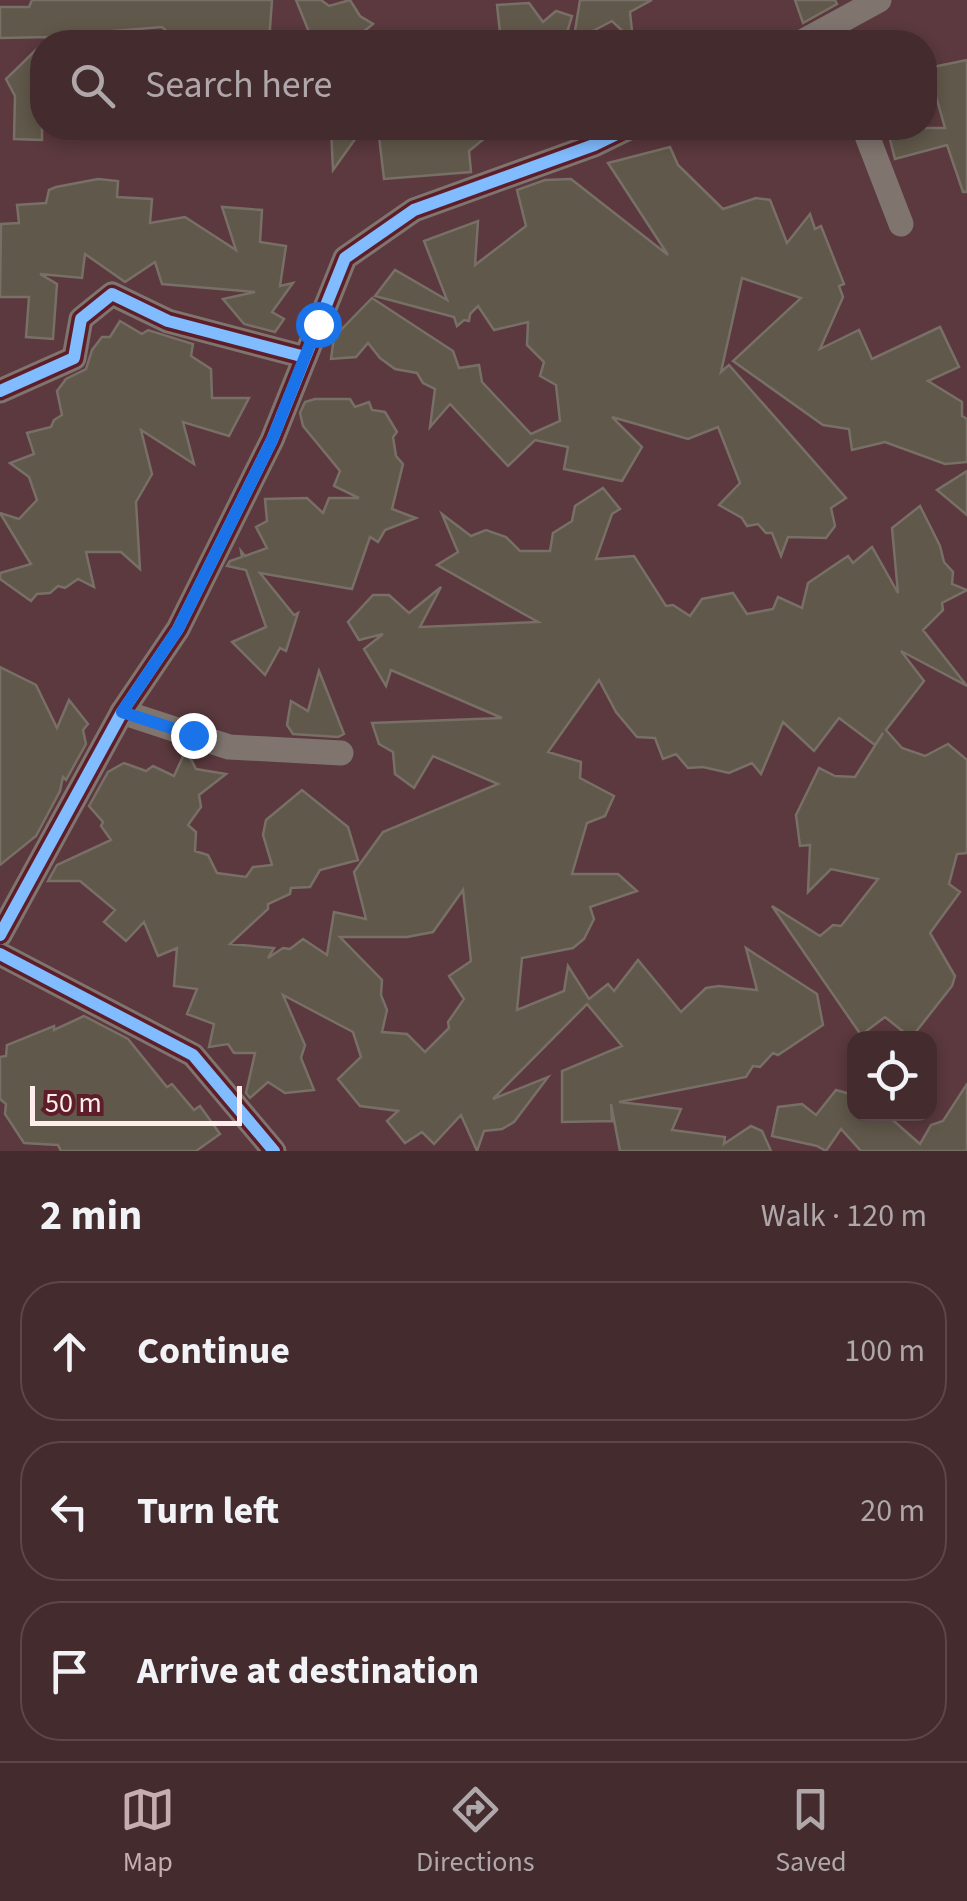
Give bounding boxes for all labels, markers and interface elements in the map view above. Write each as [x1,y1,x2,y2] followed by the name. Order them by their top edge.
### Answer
[30,30,937,140] search box
[65,58,120,113] icon: search
[145,58,332,112] text: Search here
[296,302,342,348] route start
[171,713,217,759] route end
[847,1031,937,1121] map controls
[847,1031,937,1121] button: locate
[30,1081,242,1126] scale bar
[45,1083,102,1123] text: 50 m
[40,1186,142,1246] text: 2 min
[761,1193,927,1239] text: Walk · 120 m
[42,1324,97,1379] icon: ahead
[137,1324,290,1378] text: Continue
[844,1328,925,1374] text: 100 m
[42,1484,97,1539] icon: left
[137,1484,279,1538] text: Turn left
[860,1488,925,1534] text: 20 m
[42,1644,97,1699] icon: arrive
[137,1644,479,1698] text: Arrive at destination
[120,1782,175,1882] tab: Map
[416,1782,535,1882] tab: Directions
[775,1782,847,1882] tab: Saved

